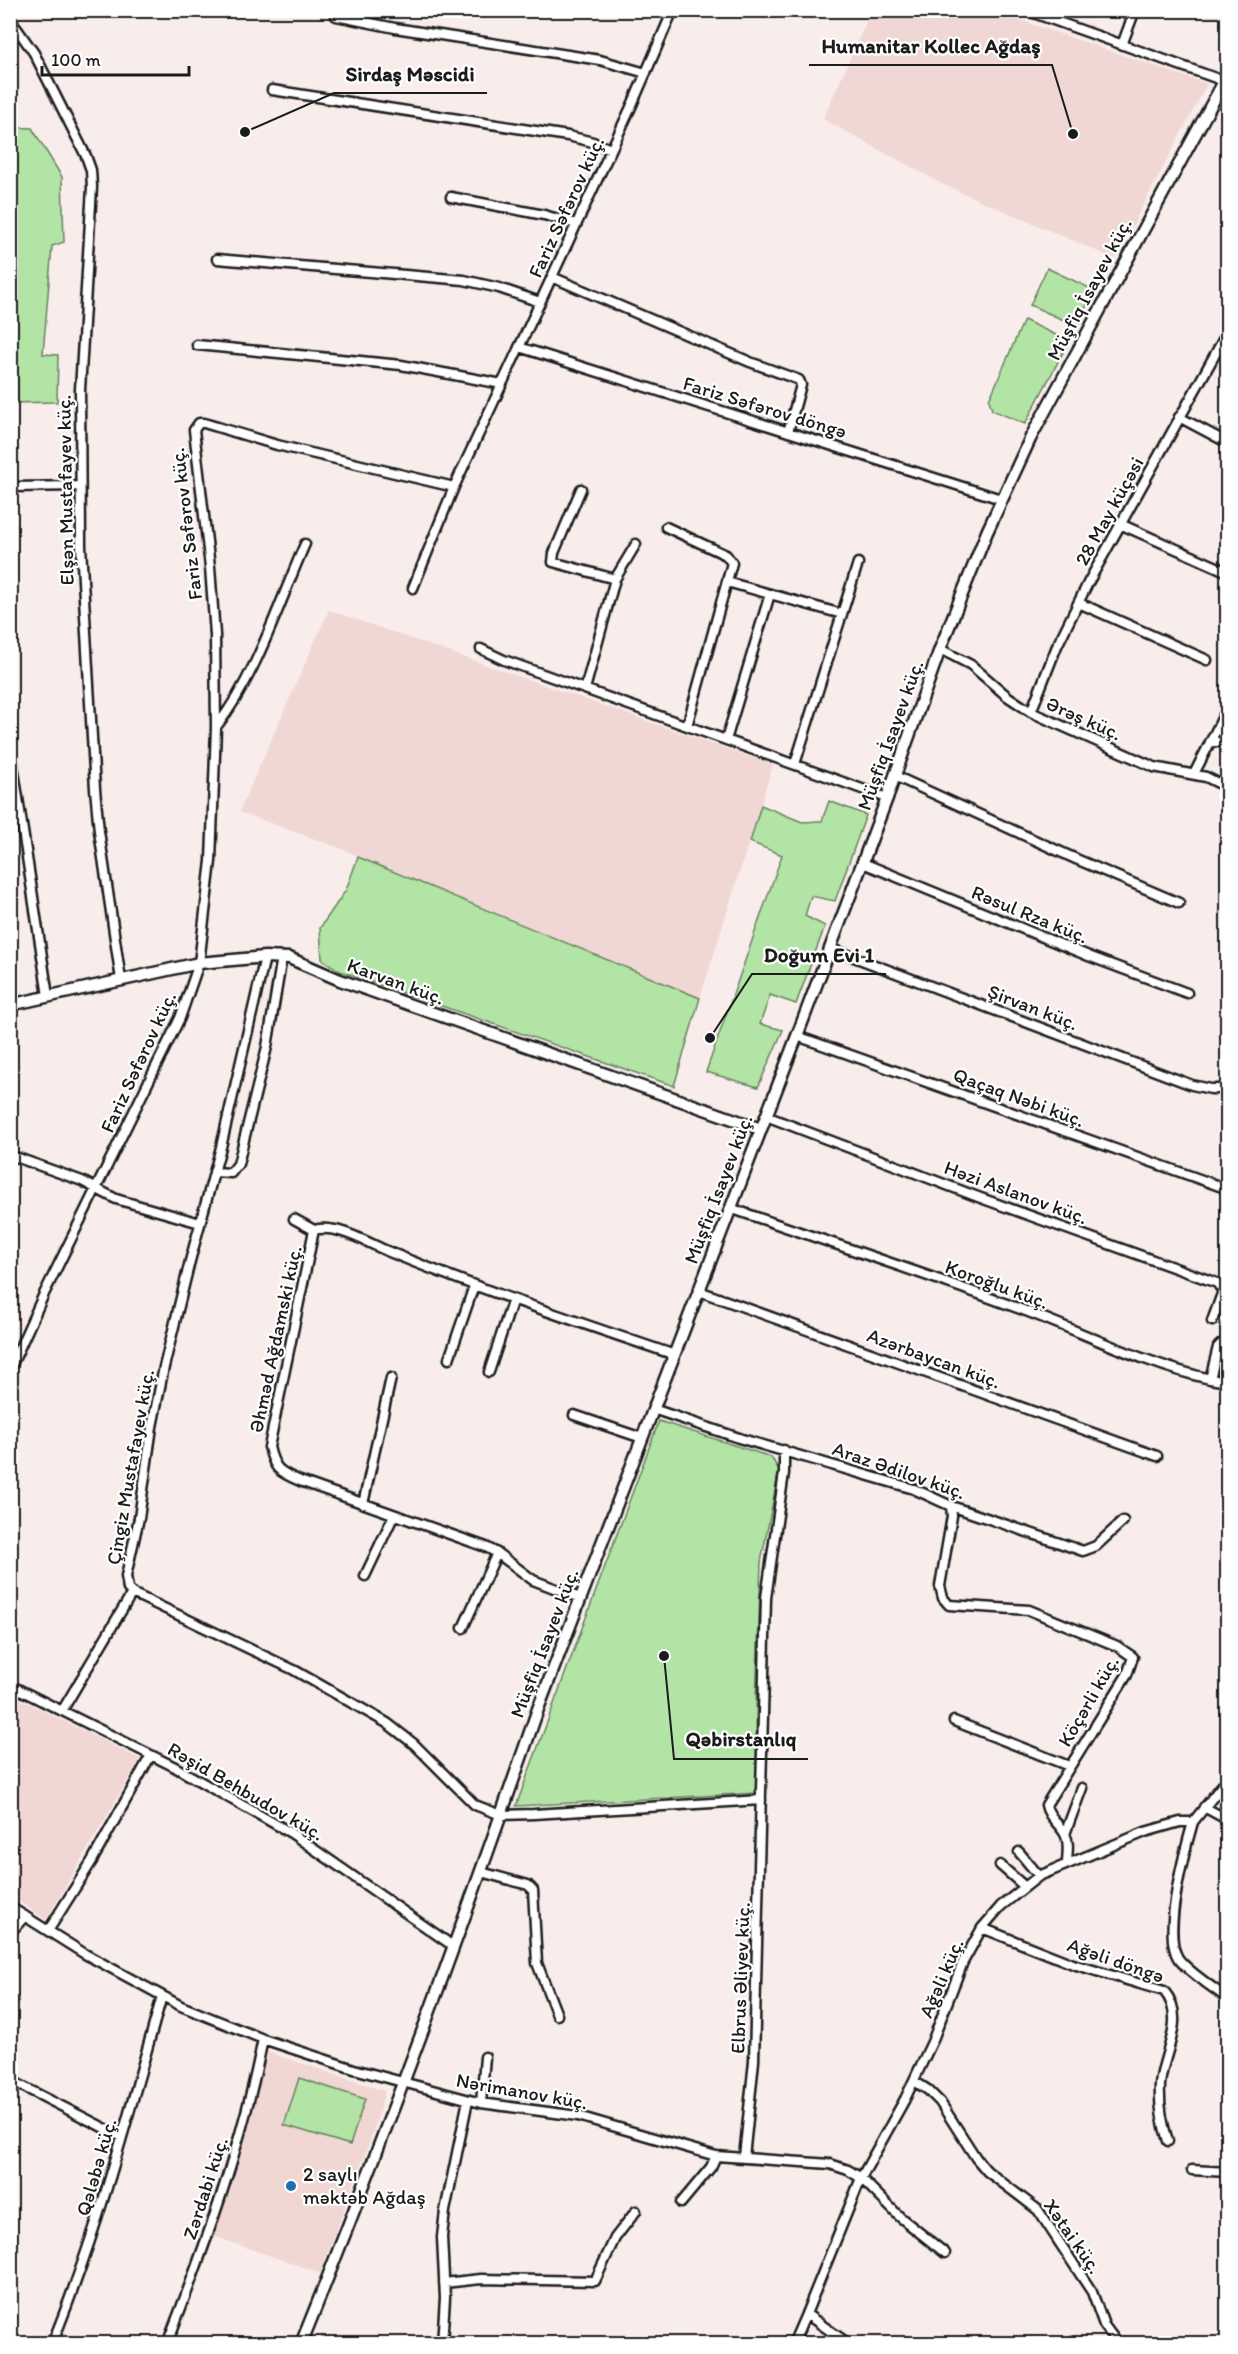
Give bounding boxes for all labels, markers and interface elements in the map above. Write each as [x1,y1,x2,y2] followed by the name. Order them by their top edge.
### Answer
[809,26,1052,65] callout: Humanitar Kollec Ağdaş
[822,33,1040,59] text: Humanitar Kollec Ağdaş
[42,39,189,77] scale bar
[51,49,101,71] text: 100 m
[334,54,487,93] callout: Sirdaş Məscidi
[345,61,475,87] text: Sirdaş Məscidi
[523,133,609,281] street label: Fariz Səfərov küç.
[1041,214,1137,364] street label: Müşfiq İsayev küç.
[680,371,850,443] street label: Fariz Səfərov döngə
[51,394,79,586] street label: Elşən Mustafayev küç.
[165,447,207,601] street label: Fariz Səfərov küç.
[1069,453,1149,569] street label: 28 May küçəsi
[852,657,928,813] street label: Müşfiq İsayev küç.
[1043,691,1125,745] street label: Ərəş küç.
[968,880,1092,948] street label: Rəsul Rza küç.
[752,935,886,974] callout: Doğum Evi 1
[764,942,874,968] text: Doğum Evi 1
[344,952,448,1010] street label: Karvan küç.
[984,979,1082,1035] street label: Şirvan küç.
[95,988,181,1136] street label: Fariz Səfərov küç.
[950,1062,1088,1132] street label: Qaçaq Nəbi küç.
[678,1111,758,1267] street label: Müşfiq İsayev küç.
[941,1155,1091,1229] street label: Həzi Aslanov küç.
[243,1243,307,1435] street label: Əhməd Ağdamski küç.
[942,1254,1052,1314] street label: Koroğlu küç.
[864,1323,1004,1393] street label: Azərbaycan küç.
[101,1367,159,1567] street label: Çingiz Mustafayev küç.
[829,1436,969,1504] street label: Araz Ədilov küç.
[504,1565,584,1721] street label: Müşfiq İsayev küç.
[1052,1651,1124,1751] street label: Köçərli küç.
[674,1720,808,1759] callout: Qəbirstanlıq
[686,1726,797,1752] text: Qəbirstanlıq
[164,1736,328,1846] street label: Rəşid Behbudov küç.
[725,1902,755,2054] street label: Elbrus Əliyev küç.
[1064,1932,1168,1988] street label: Ağəli döngə
[914,1935,968,2021] street label: Ağəli küç.
[454,2068,590,2114] street label: Nərimanov küç.
[71,2115,121,2219] street label: Qələbə küç.
[177,2134,233,2242] street label: Zərdabi küç.
[303,2162,426,2209] place label: 2 saylı məktəb Ağdaş
[284,2179,298,2193] marker: 2 saylı məktəb Ağdaş
[1039,2194,1107,2278] street label: Xətai küç.

